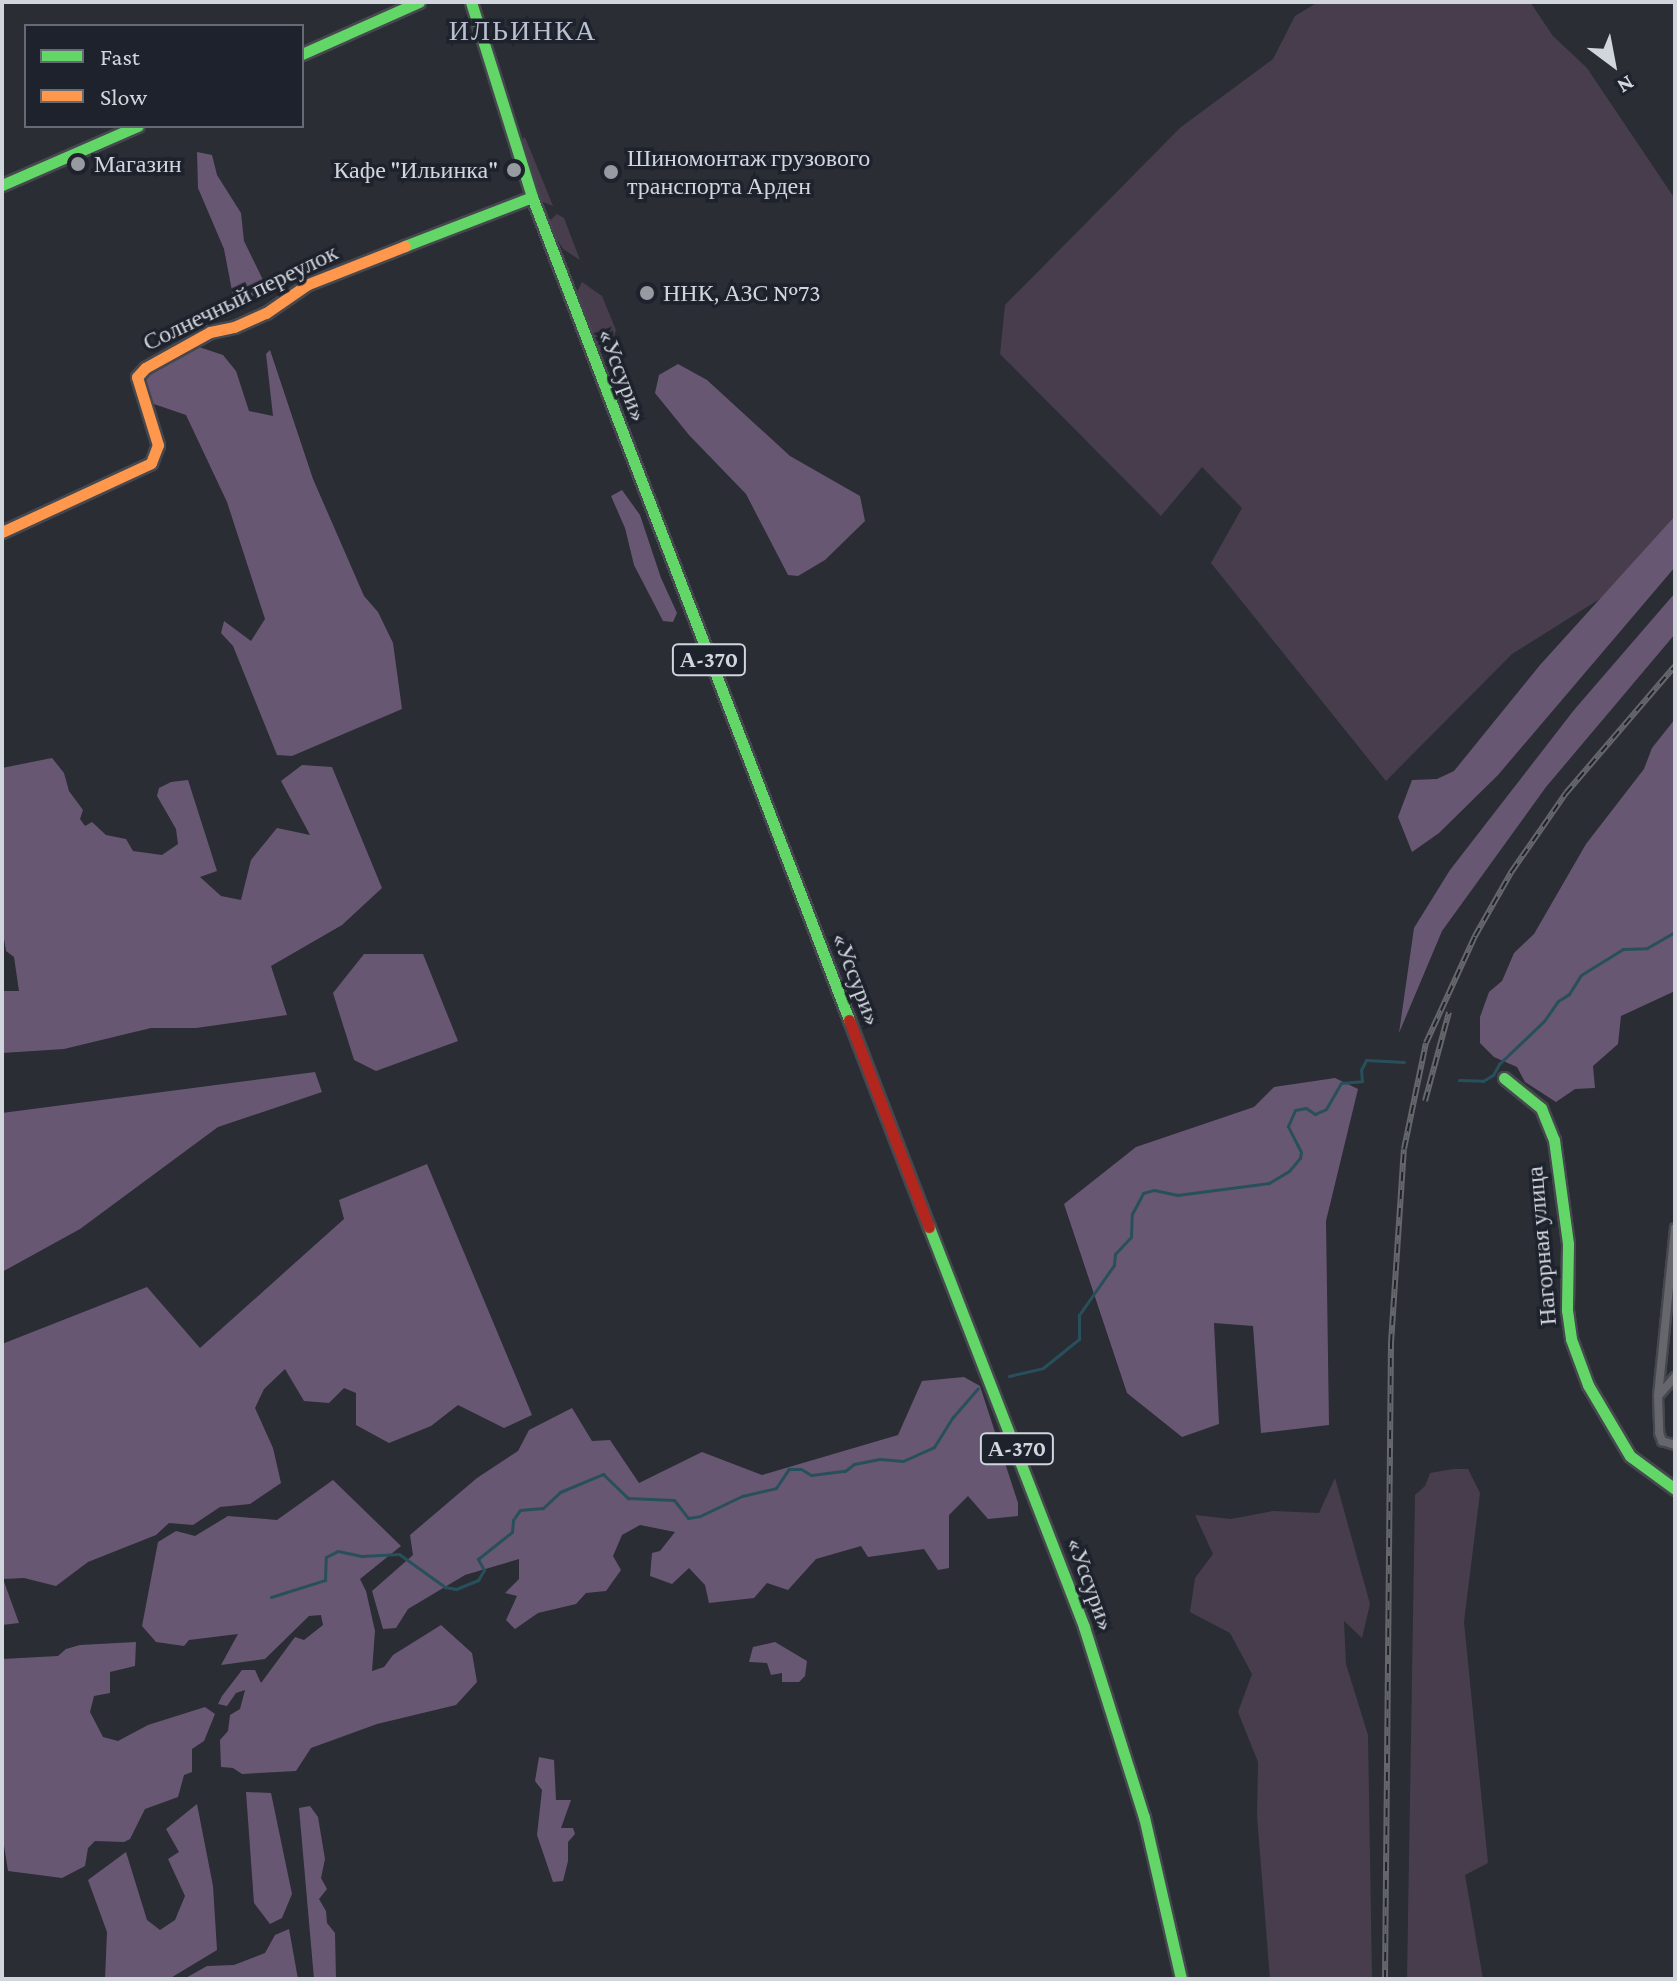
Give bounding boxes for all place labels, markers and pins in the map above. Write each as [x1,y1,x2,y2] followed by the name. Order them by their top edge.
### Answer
[627,144,870,200] place label: Шиномонтаж грузового транспорта Арден
[94,150,182,178] place label: Магазин
[69,155,87,173] marker: Магазин
[333,156,498,184] place label: Кафе "Ильинка"
[505,161,523,179] marker: Кафе "Ильинка"
[602,163,620,181] marker: Шиномонтаж грузового транспорта Арден
[663,279,821,307] place label: ННК, АЗС №73
[638,284,656,302] marker: ННК, АЗС №73

